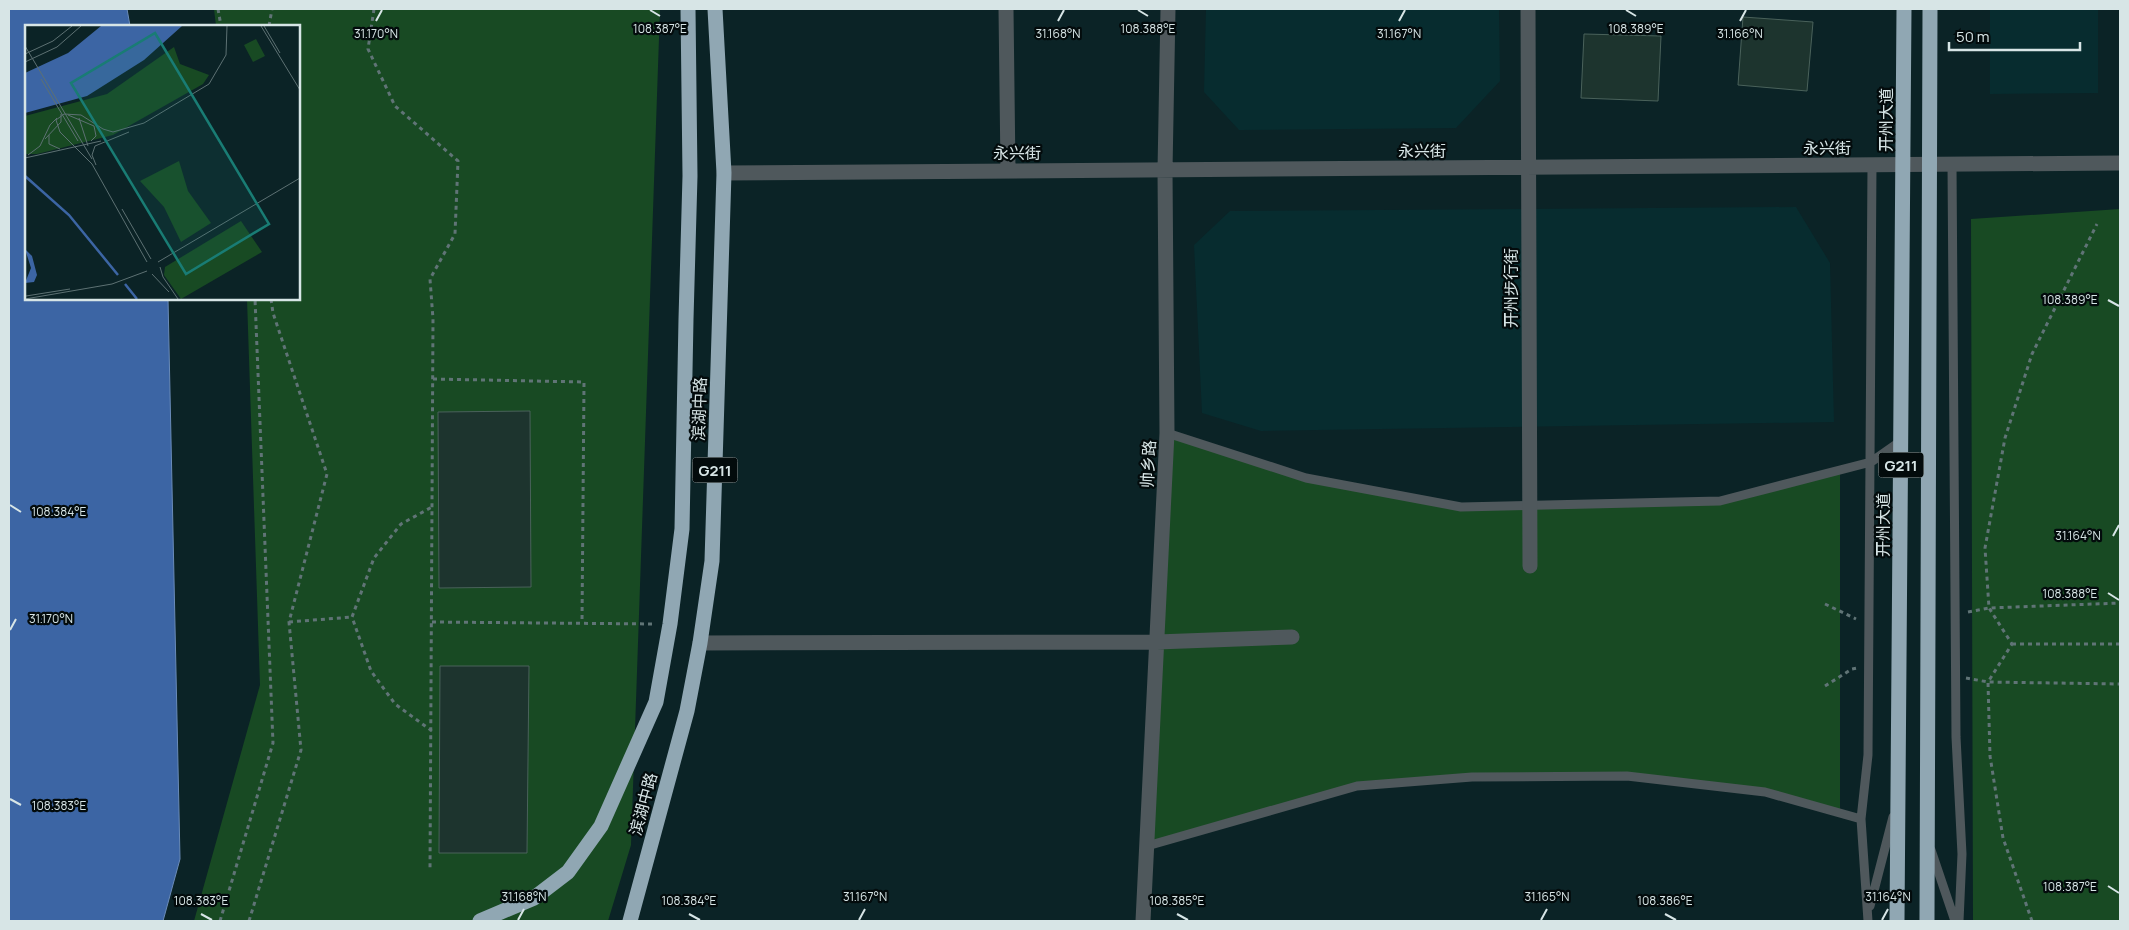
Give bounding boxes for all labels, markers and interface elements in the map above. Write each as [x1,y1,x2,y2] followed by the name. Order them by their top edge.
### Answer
[633,20,687,37] text: 108.387°E
[1121,20,1176,37] text: 108.388°E
[1608,20,1664,37] text: 108.389°E
[1949,20,2080,52] scale bar
[25,25,300,300] inset map
[354,25,398,42] text: 31.170°N
[1035,25,1081,42] text: 31.168°N
[1377,25,1421,42] text: 31.167°N
[1717,25,1763,42] text: 31.166°N
[1956,26,1990,47] text: 50 m
[1875,88,1897,152] street label: 开州大道
[1803,137,1851,159] street label: 永兴街
[1398,140,1446,162] street label: 永兴街
[993,142,1041,164] street label: 永兴街
[1500,248,1522,328] street label: 开州步行街
[2042,291,2098,308] text: 108.389°E
[687,377,711,441] street label: 滨湖中路
[1136,439,1160,489] street label: 帅乡路
[1878,452,1924,478] road number: G211
[692,458,738,482] road number: G211
[1872,493,1894,557] street label: 开州大道
[32,503,87,520] text: 108.384°E
[2055,527,2101,544] text: 31.164°N
[2043,585,2098,602] text: 108.388°E
[29,610,73,627] text: 31.170°N
[624,770,662,838] street label: 滨湖中路
[32,797,86,814] text: 108.383°E
[2043,878,2097,895] text: 108.387°E
[501,888,547,905] text: 31.168°N
[843,888,887,905] text: 31.167°N
[1524,888,1570,905] text: 31.165°N
[1865,888,1911,905] text: 31.164°N
[174,892,228,909] text: 108.383°E
[662,892,717,909] text: 108.384°E
[1150,892,1205,909] text: 108.385°E
[1637,892,1693,909] text: 108.386°E

